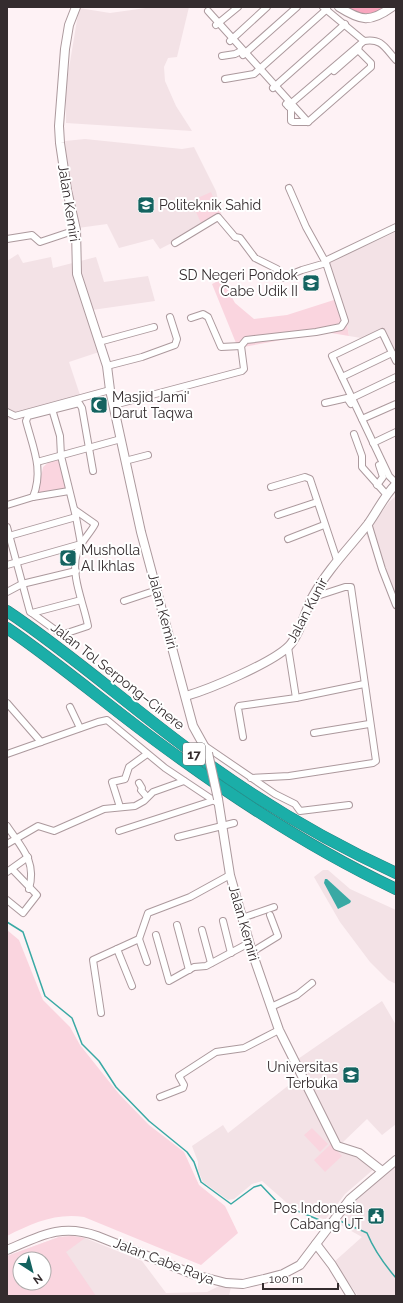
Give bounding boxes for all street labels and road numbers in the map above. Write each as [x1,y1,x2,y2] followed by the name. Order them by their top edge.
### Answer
[55,163,83,243] street label: Jalan Kemiri
[145,571,181,651] street label: Jalan Kemiri
[283,575,331,645] street label: Jalan Kunir
[48,619,188,733] street label: Jalan Tol Serpong–Cinere
[183,743,205,765] road number: 17
[226,883,262,963] street label: Jalan Kemiri
[111,1234,217,1288] street label: Jalan Cabe Raya

